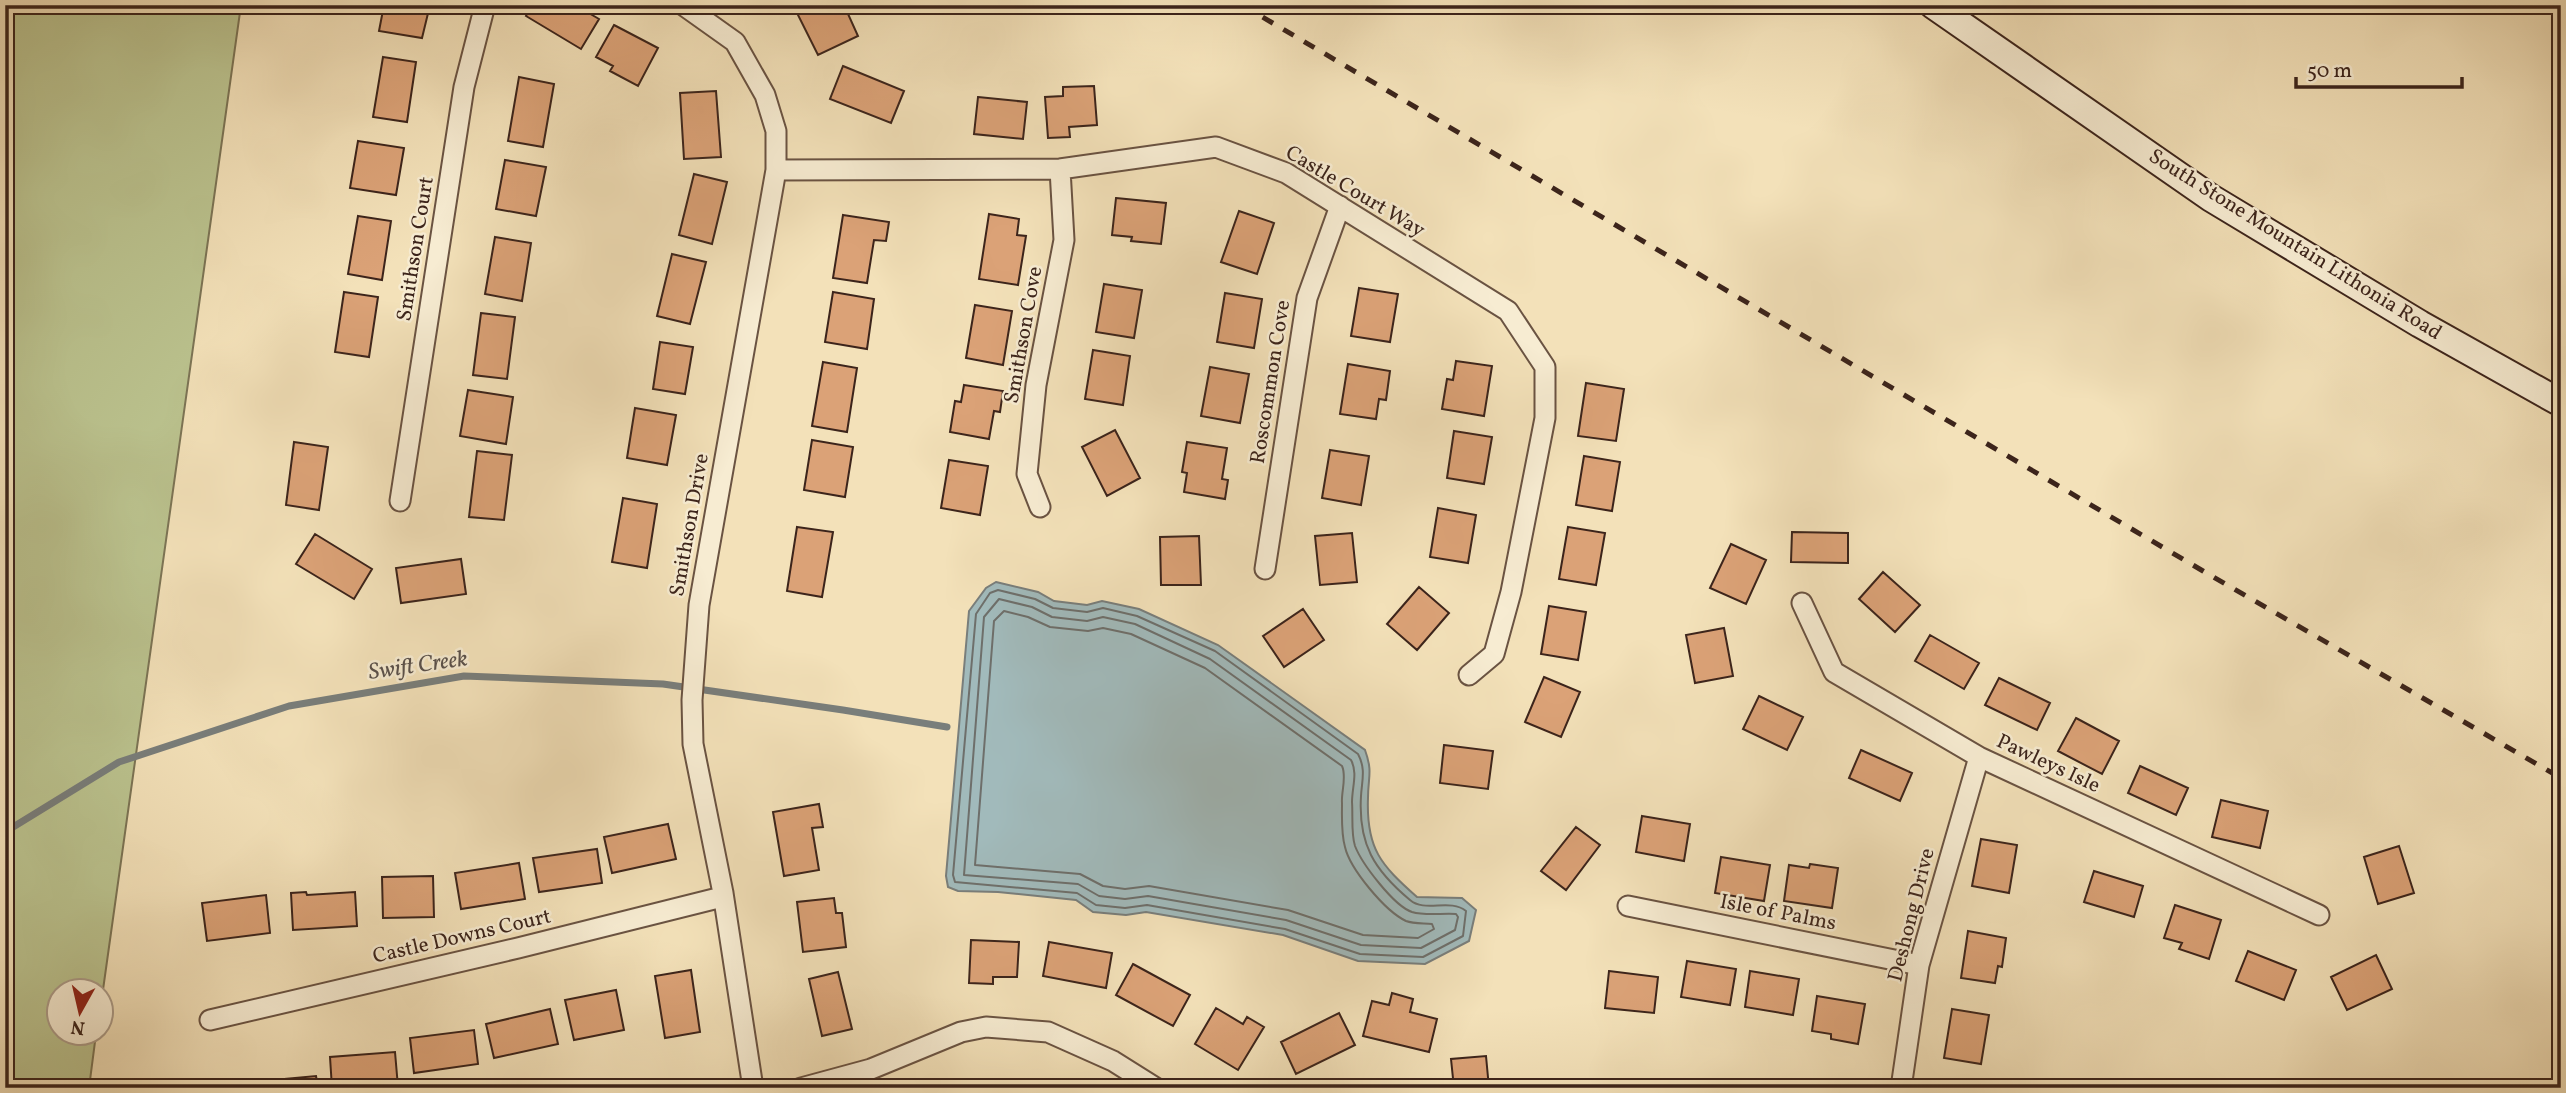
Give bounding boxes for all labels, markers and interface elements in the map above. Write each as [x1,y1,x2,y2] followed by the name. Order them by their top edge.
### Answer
[2296,46,2463,90] scale bar
[2307,57,2352,86] text: 50 m
[1280,139,1431,245] street label: Castle Court Way
[2143,142,2447,348] street label: South Stone Mountain Lithonia Road
[390,175,442,323] street label: Smithson Court
[998,264,1050,406] street label: Smithson Cove
[1244,298,1298,466] street label: Roscommon Cove
[663,451,717,599] street label: Smithson Drive
[366,643,470,689] water label: Swift Creek
[1991,727,2105,801] street label: Pawleys Isle
[1881,845,1943,985] street label: Deshong Drive
[1717,888,1839,938] street label: Isle of Palms
[370,902,554,972] street label: Castle Downs Court
[46,978,116,1048] north arrow
[69,1013,87,1041] text: N

